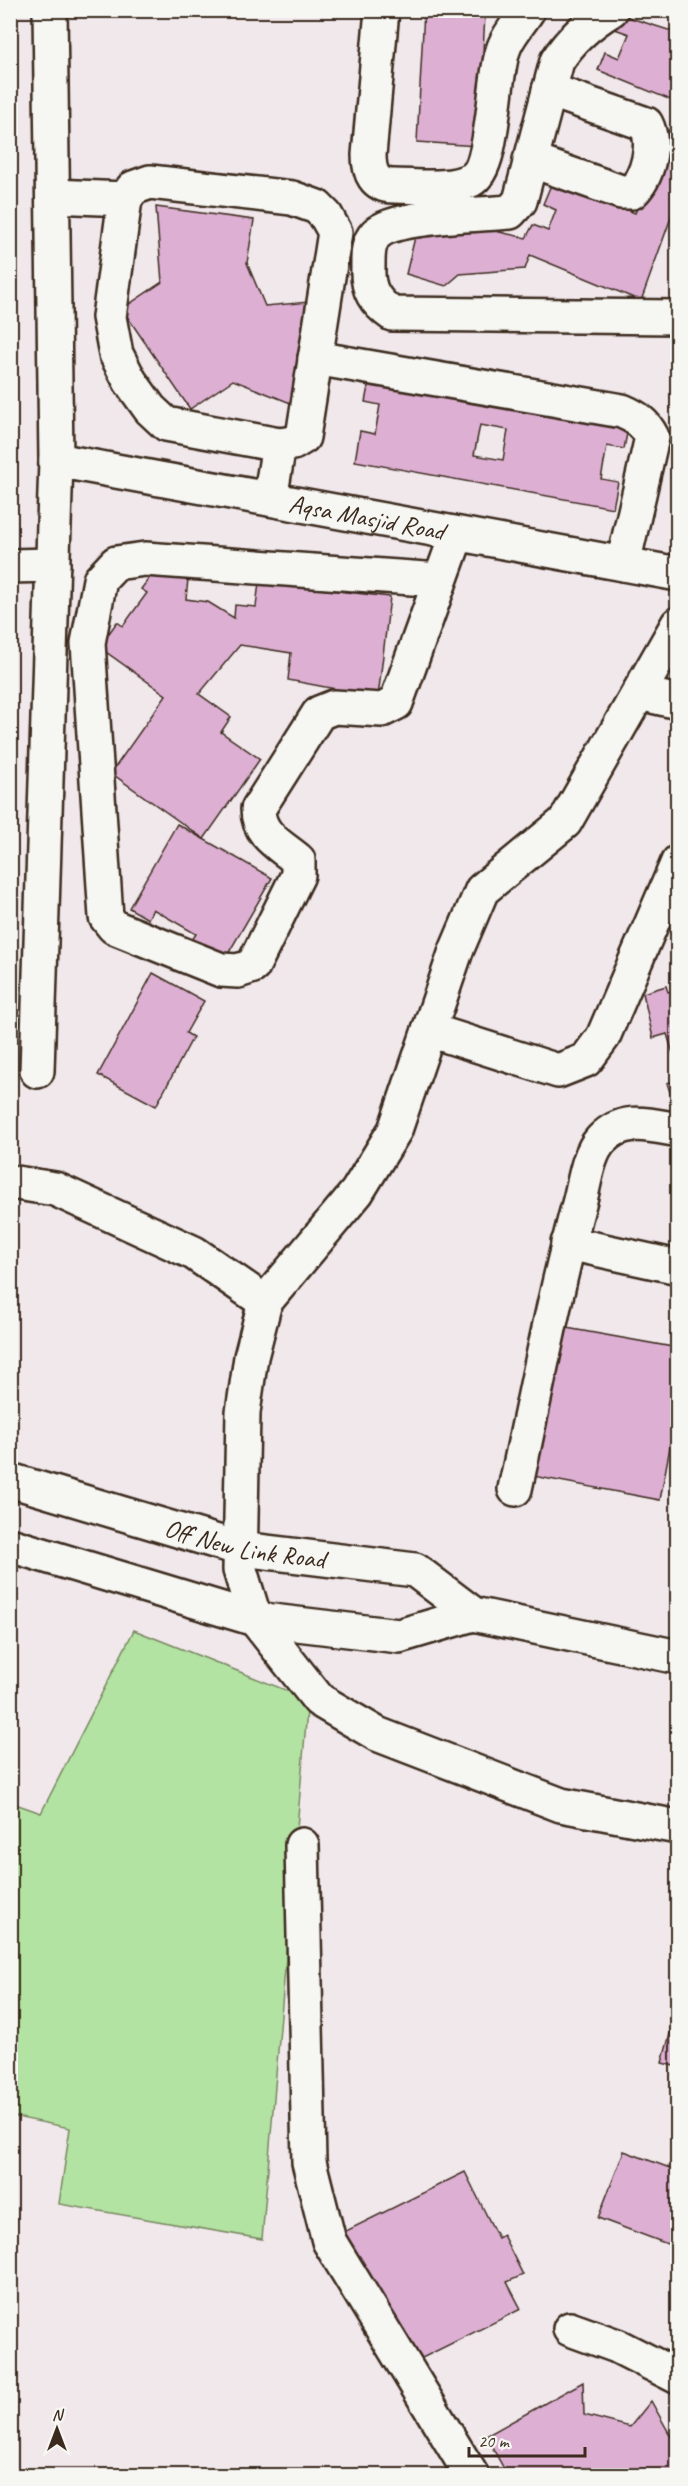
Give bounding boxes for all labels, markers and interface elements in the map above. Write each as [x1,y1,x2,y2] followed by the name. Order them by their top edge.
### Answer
[286,487,451,548] street label: Aqsa Masjid Road
[161,1511,331,1576] street label: Off New Link Road
[27,2399,87,2459] north arrow
[52,2405,65,2425] text: N
[469,2420,584,2458] scale bar
[478,2430,511,2452] text: 20 m

